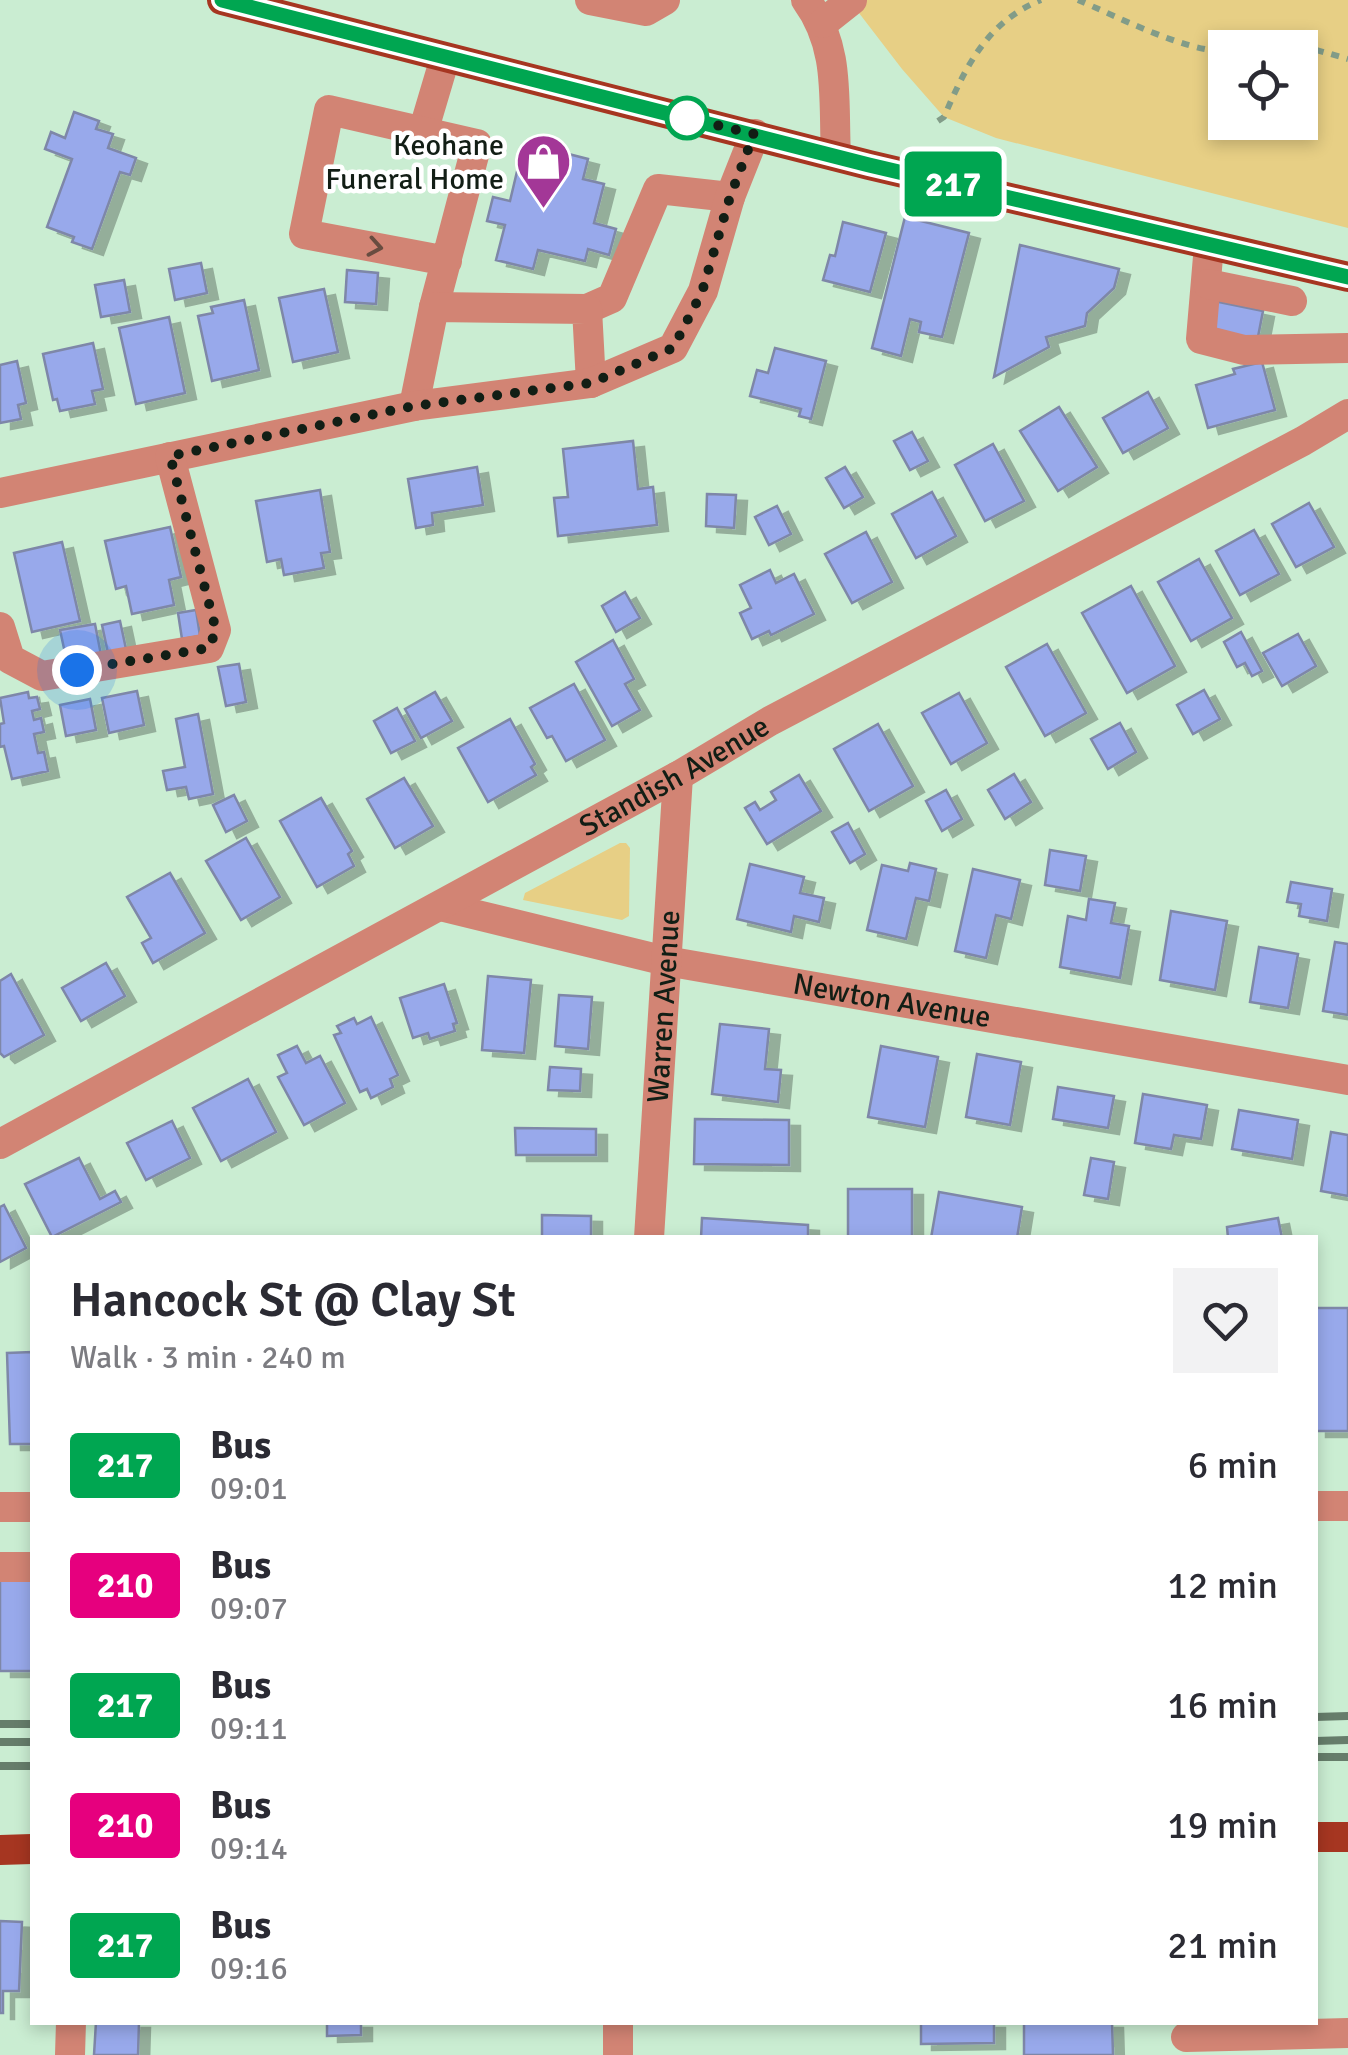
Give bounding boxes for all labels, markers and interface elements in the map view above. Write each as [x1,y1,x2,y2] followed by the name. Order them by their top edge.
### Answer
[1208,30,1318,140] map controls
[1208,30,1318,140] button: locate
[666,97,708,139] unlabelled marker
[325,127,504,198] place label: Keohane Funeral Home
[513,132,573,211] shop icon: Keohane Funeral Home
[896,152,1010,216] line badge: 217
[925,163,981,206] text: 217
[367,236,384,257] one-way arrow
[52,645,102,695] your location
[573,707,776,845] street label: Standish Avenue
[639,909,688,1104] street label: Warren Avenue
[790,965,994,1036] street label: Newton Avenue
[1173,1268,1278,1373] button: heart
[70,1271,516,1330] text: Hancock St @ Clay St
[70,1338,346,1377] text: Walk · 3 min · 240 m
[210,1422,271,1469] text: Bus
[1188,1442,1278,1489] text: 6 min
[97,1444,153,1487] text: 217
[210,1469,288,1508] text: 09:01
[210,1542,271,1589] text: Bus
[1167,1562,1278,1609] text: 12 min
[97,1564,153,1607] text: 210
[210,1589,288,1628] text: 09:07
[210,1662,271,1709] text: Bus
[1167,1682,1278,1729] text: 16 min
[97,1684,153,1727] text: 217
[210,1709,288,1748] text: 09:11
[210,1782,271,1829] text: Bus
[1167,1802,1278,1849] text: 19 min
[97,1804,153,1847] text: 210
[210,1829,288,1868] text: 09:14
[210,1902,271,1949] text: Bus
[1167,1922,1278,1969] text: 21 min
[97,1924,153,1967] text: 217
[210,1949,288,1988] text: 09:16

